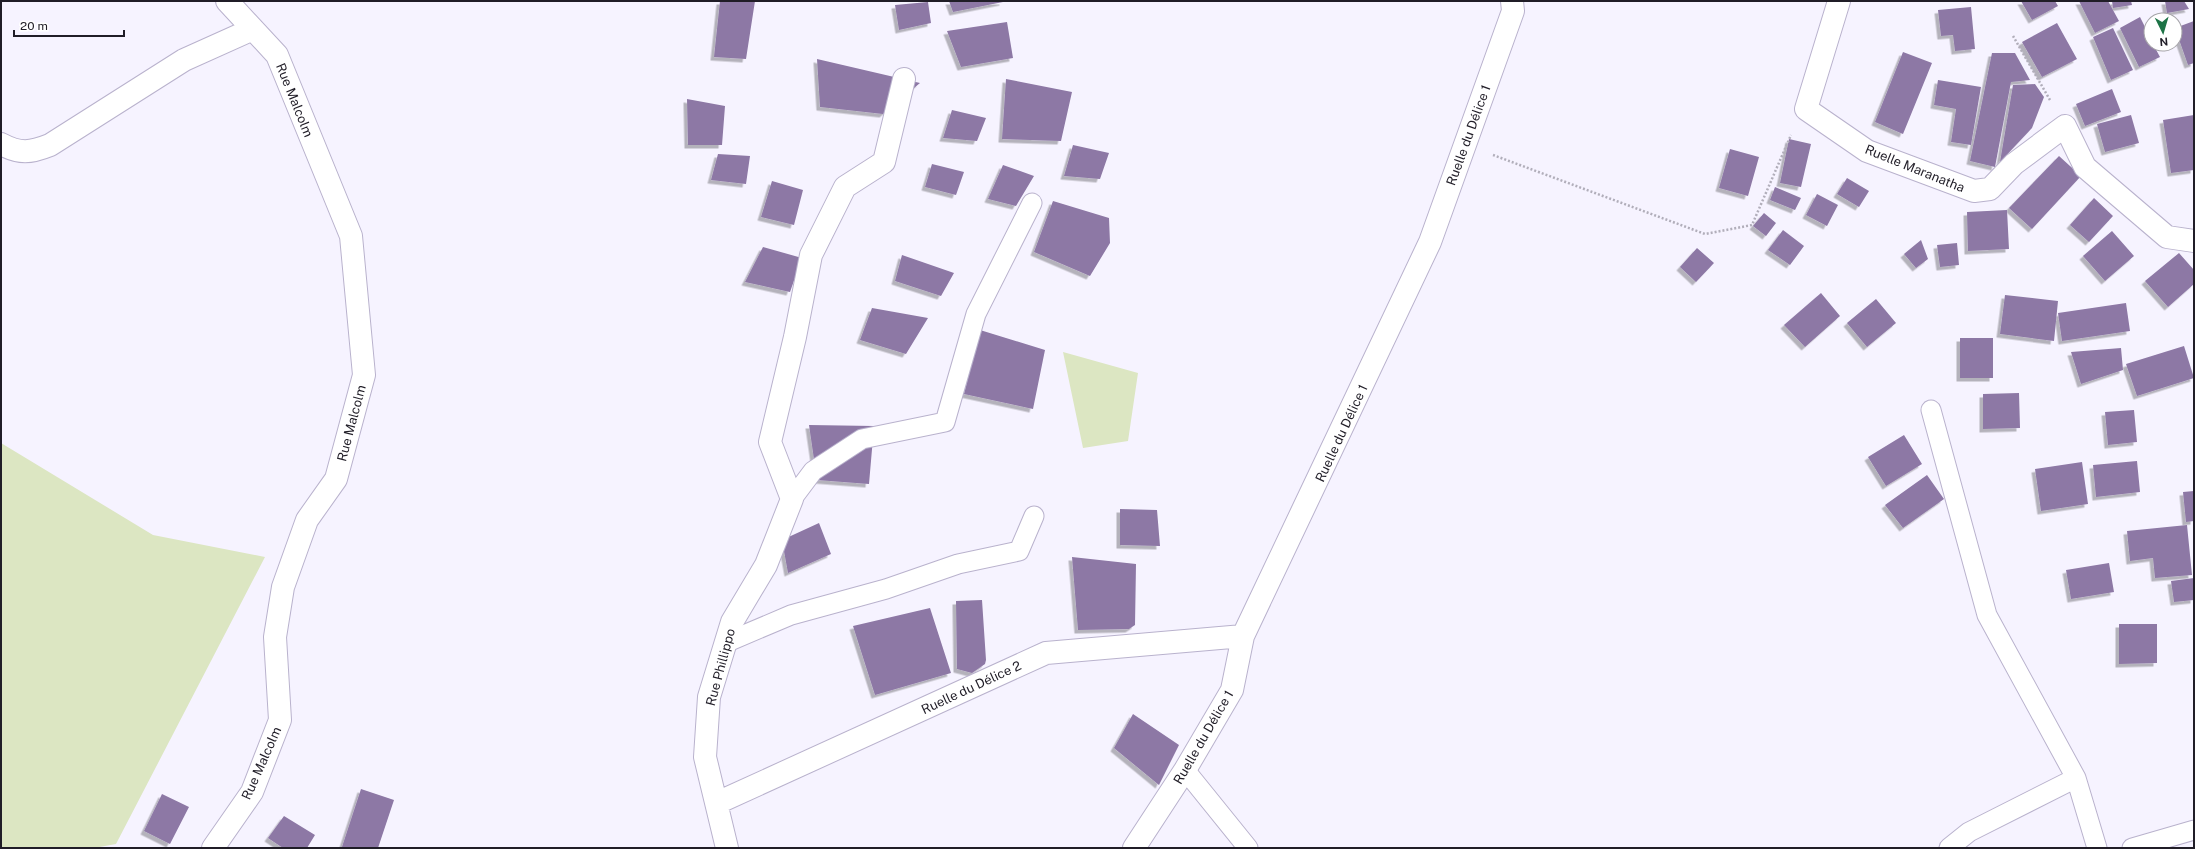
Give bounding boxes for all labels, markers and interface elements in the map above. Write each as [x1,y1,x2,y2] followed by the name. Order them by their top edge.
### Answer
[14,12,124,38] scale bar
[2143,12,2183,52] north arrow
[20,19,48,33] text: 20 m
[2159,36,2169,48] text: N
[273,61,316,139] street label: Rue Malcolm
[1443,83,1494,187] street label: Ruelle du Délice 1
[1863,142,1967,195] street label: Ruelle Maranatha
[1312,382,1371,484] street label: Ruelle du Délice 1
[334,383,369,463] street label: Rue Malcolm
[703,627,738,707] street label: Rue Phillippo
[919,658,1024,717] street label: Ruelle du Délice 2
[1170,688,1236,787] street label: Ruelle du Délice 1
[239,724,284,802] street label: Rue Malcolm

